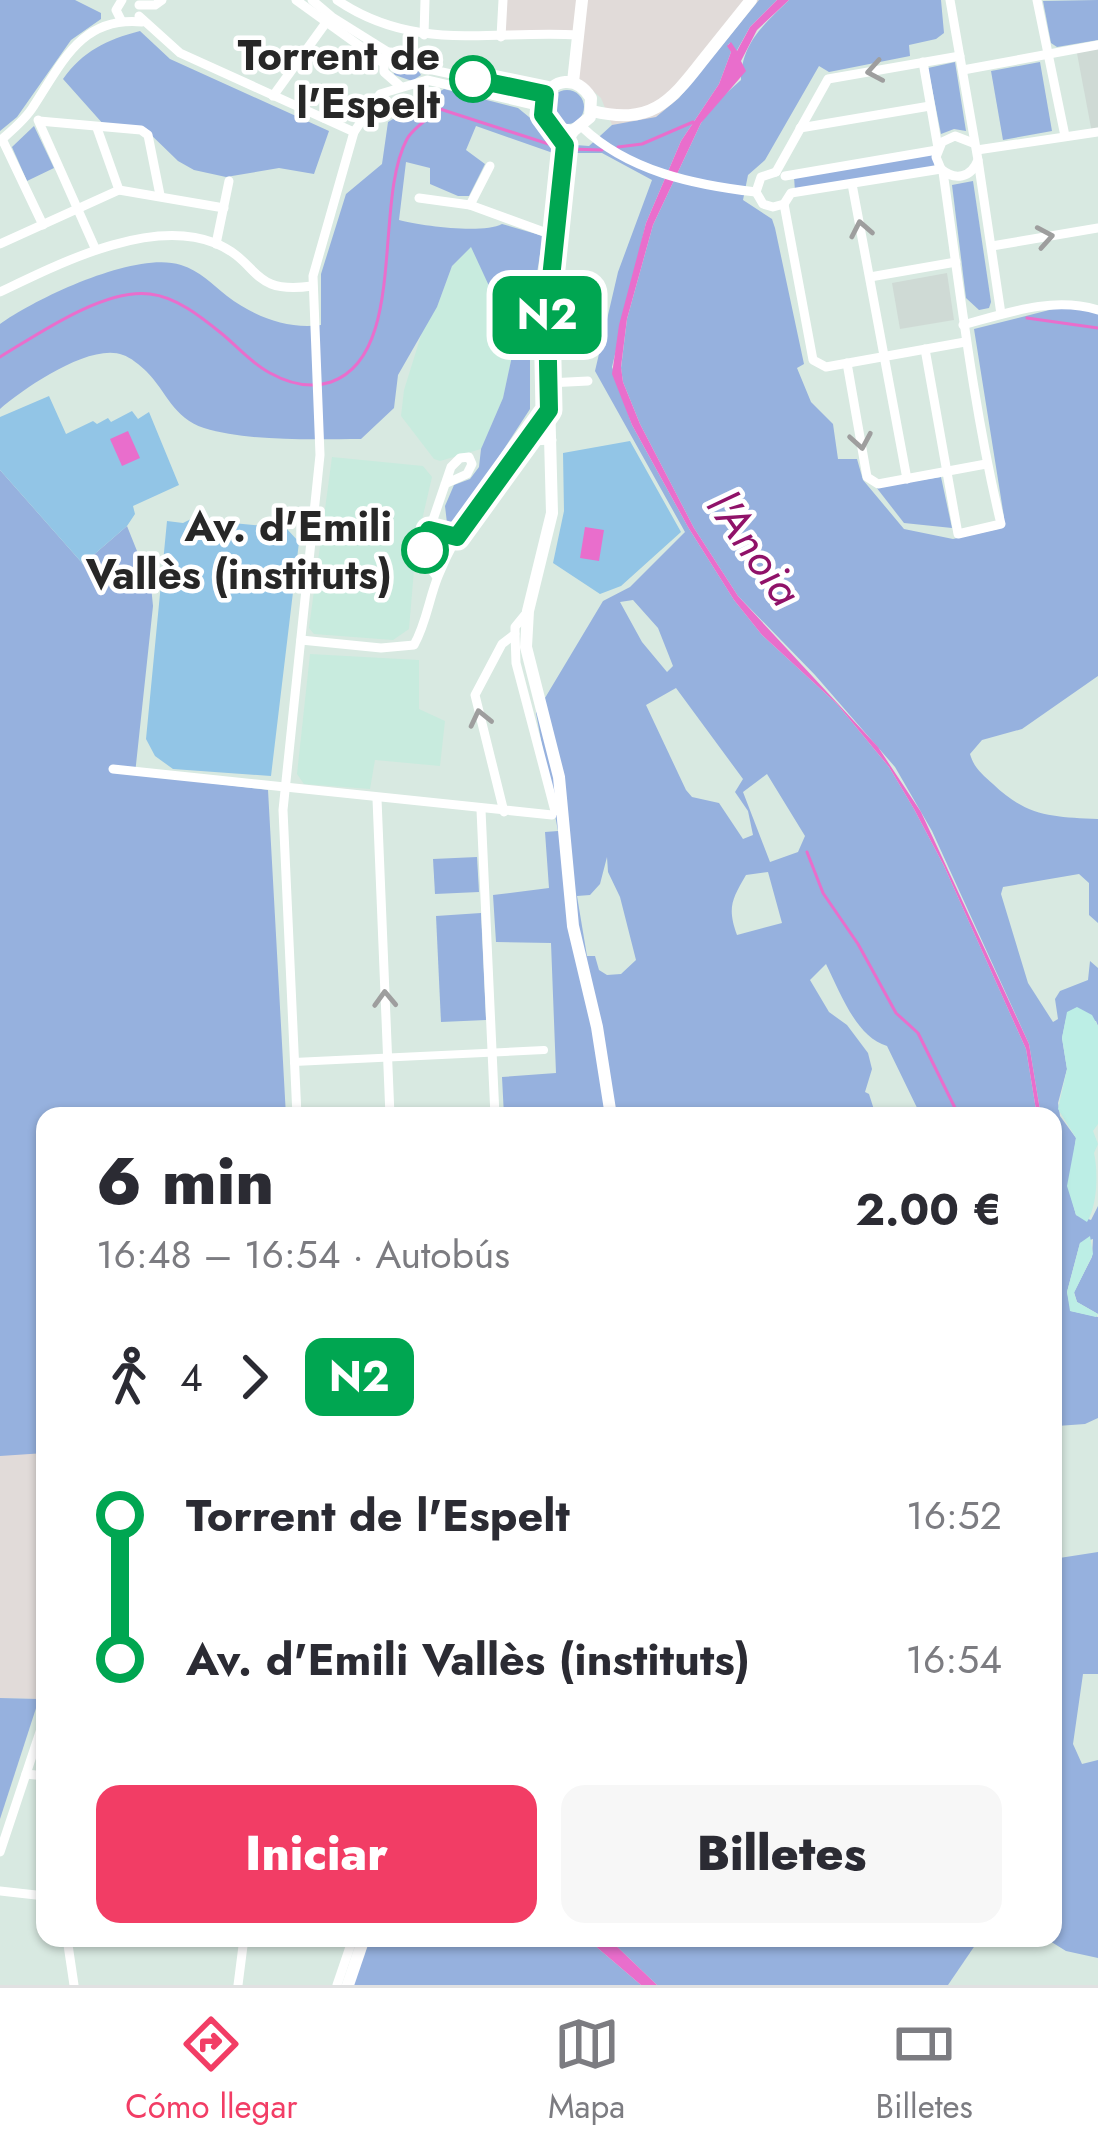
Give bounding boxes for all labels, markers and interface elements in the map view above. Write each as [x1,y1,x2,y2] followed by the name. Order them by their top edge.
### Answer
[238,25,441,134] place label: Torrent de l'Espelt
[451,57,495,101] marker: Torrent de l'Espelt
[866,57,886,82] one-way arrow
[849,219,875,239] one-way arrow
[1035,226,1055,251] one-way arrow
[493,276,601,354] line badge: N2
[517,284,577,345] text: N2
[847,431,873,451] one-way arrow
[691,477,818,619] water label: l'Anoia
[85,496,392,605] place label: Av. d'Emili Vallès (instituts)
[403,528,447,572] marker: Av. d'Emili Vallès (instituts)
[469,708,494,728] one-way arrow
[372,989,398,1008] one-way arrow
[96,1133,274,1229] text: 6 min
[855,1177,1002,1242] text: 2.00 €
[96,1226,510,1283] text: 16:48 – 16:54 · Autobús
[96,1344,162,1410] icon: walk
[221,1344,287,1410] icon: forward
[329,1346,390,1407] text: N2
[180,1349,203,1406] text: 4
[186,1483,570,1548] text: Torrent de l'Espelt
[906,1487,1002,1544] text: 16:52
[186,1627,750,1692] text: Av. d'Emili Vallès (instituts)
[906,1631,1002,1688] text: 16:54
[96,1785,537,1923] button: Iniciar
[561,1785,1002,1923] button: Billetes
[125,2011,298,2130] tab: Cómo llegar
[548,2011,625,2130] tab: Mapa
[875,2011,973,2130] tab: Billetes

